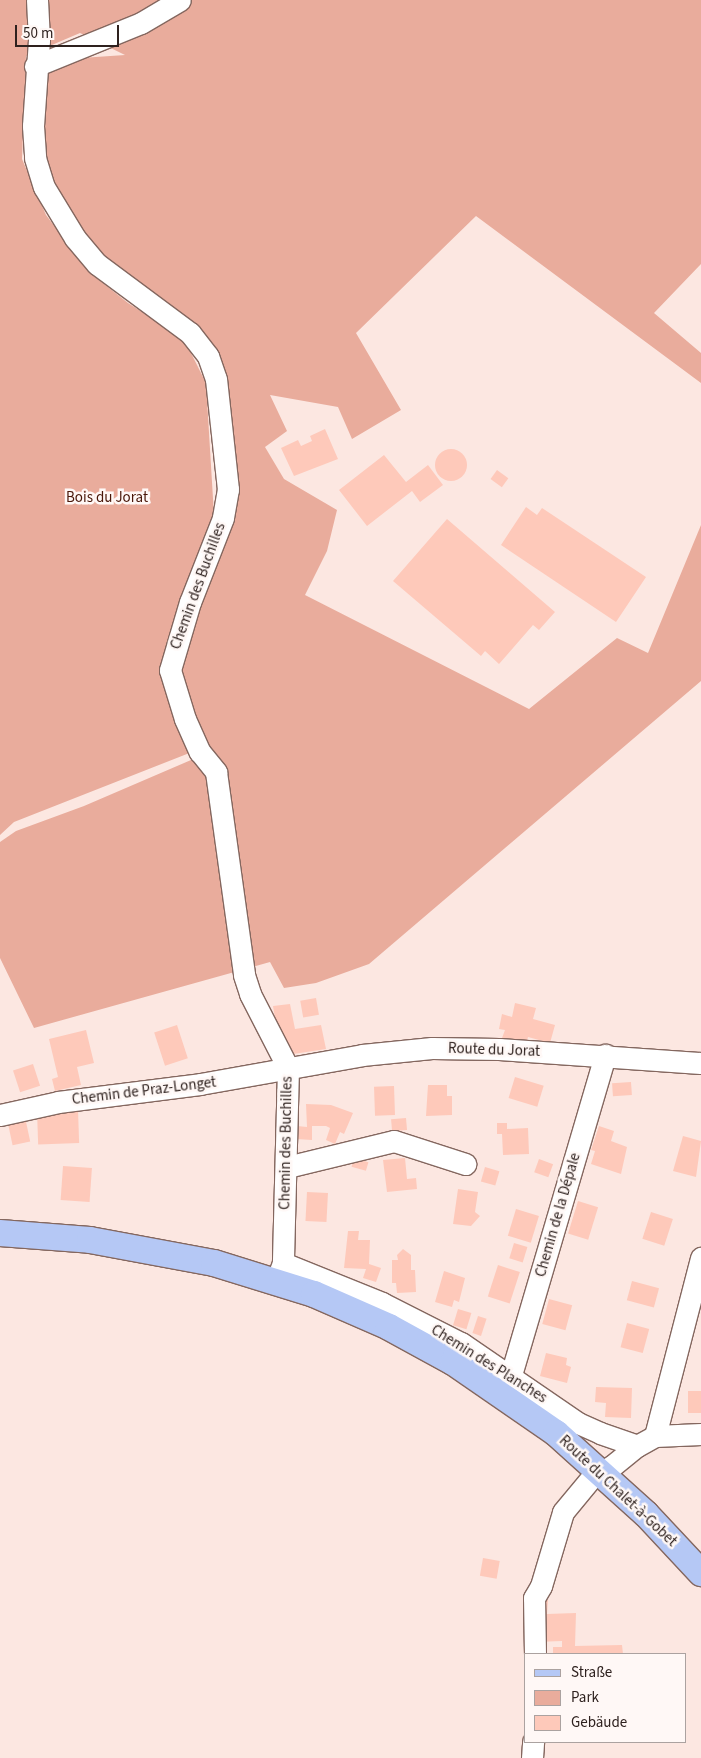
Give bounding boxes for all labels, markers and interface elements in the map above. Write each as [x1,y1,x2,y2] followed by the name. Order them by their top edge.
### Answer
[18,15,121,47] scale bar
[23,23,53,44] text: 50 m
[66,489,148,507] park label: Bois du Jorat
[167,520,229,652] street label: Chemin des Buchilles
[448,1039,540,1061] street label: Route du Jorat
[71,1073,217,1109] street label: Chemin de Praz-Longet
[276,1076,296,1210] street label: Chemin des Buchilles
[532,1151,584,1279] street label: Chemin de la Dépale
[428,1321,550,1407] street label: Chemin des Planches
[555,1432,681,1550] street label: Route du Chalet-à-Gobet
[524,1653,686,1743] legend
[571,1662,612,1683] text: Straße
[571,1687,599,1708] text: Park
[571,1712,627,1733] text: Gebäude

